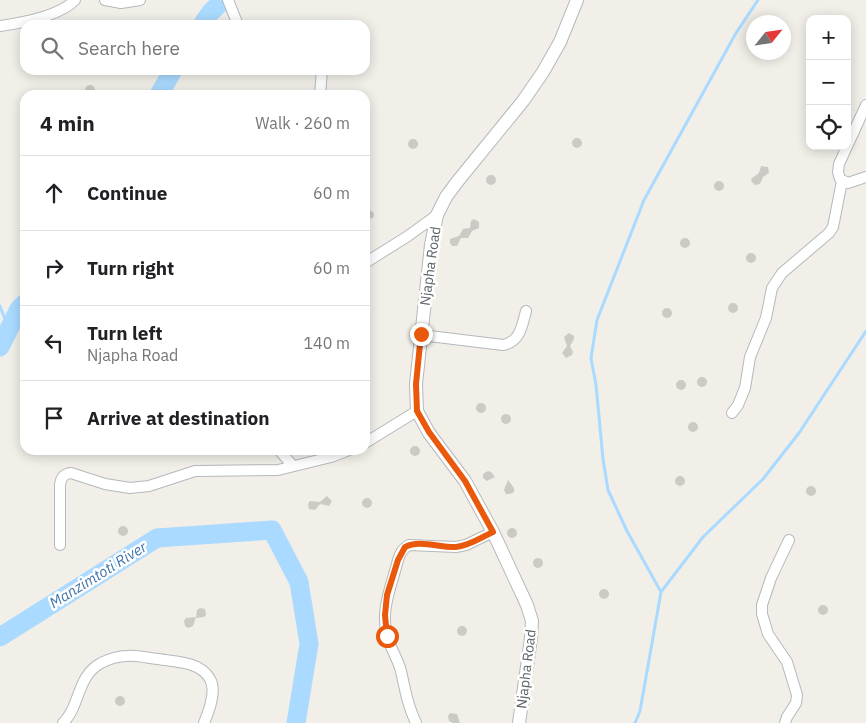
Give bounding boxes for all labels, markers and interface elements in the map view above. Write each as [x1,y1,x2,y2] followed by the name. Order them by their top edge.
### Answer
[746,15,791,60] north arrow
[806,15,851,150] map controls
[806,15,851,60] button: +
[20,20,370,75] search box
[38,34,66,62] icon: search
[78,36,180,60] text: Search here
[806,60,851,105] button: −
[806,105,851,150] button: locate
[40,109,95,137] text: 4 min
[255,113,350,133] text: Walk · 260 m
[40,179,68,207] icon: ahead
[87,181,167,205] text: Continue
[313,183,350,203] text: 60 m
[416,225,444,307] street label: Njapha Road
[40,254,68,282] icon: right
[87,256,174,280] text: Turn right
[313,258,350,278] text: 60 m
[87,321,163,345] text: Turn left
[410,323,433,346] route end
[40,329,68,357] icon: left
[303,333,350,353] text: 140 m
[87,345,178,365] text: Njapha Road
[40,404,68,432] icon: arrive
[87,406,270,430] text: Arrive at destination
[46,537,150,612] water label: Manzimtoti River
[376,625,399,648] route start
[512,628,540,710] street label: Njapha Road

